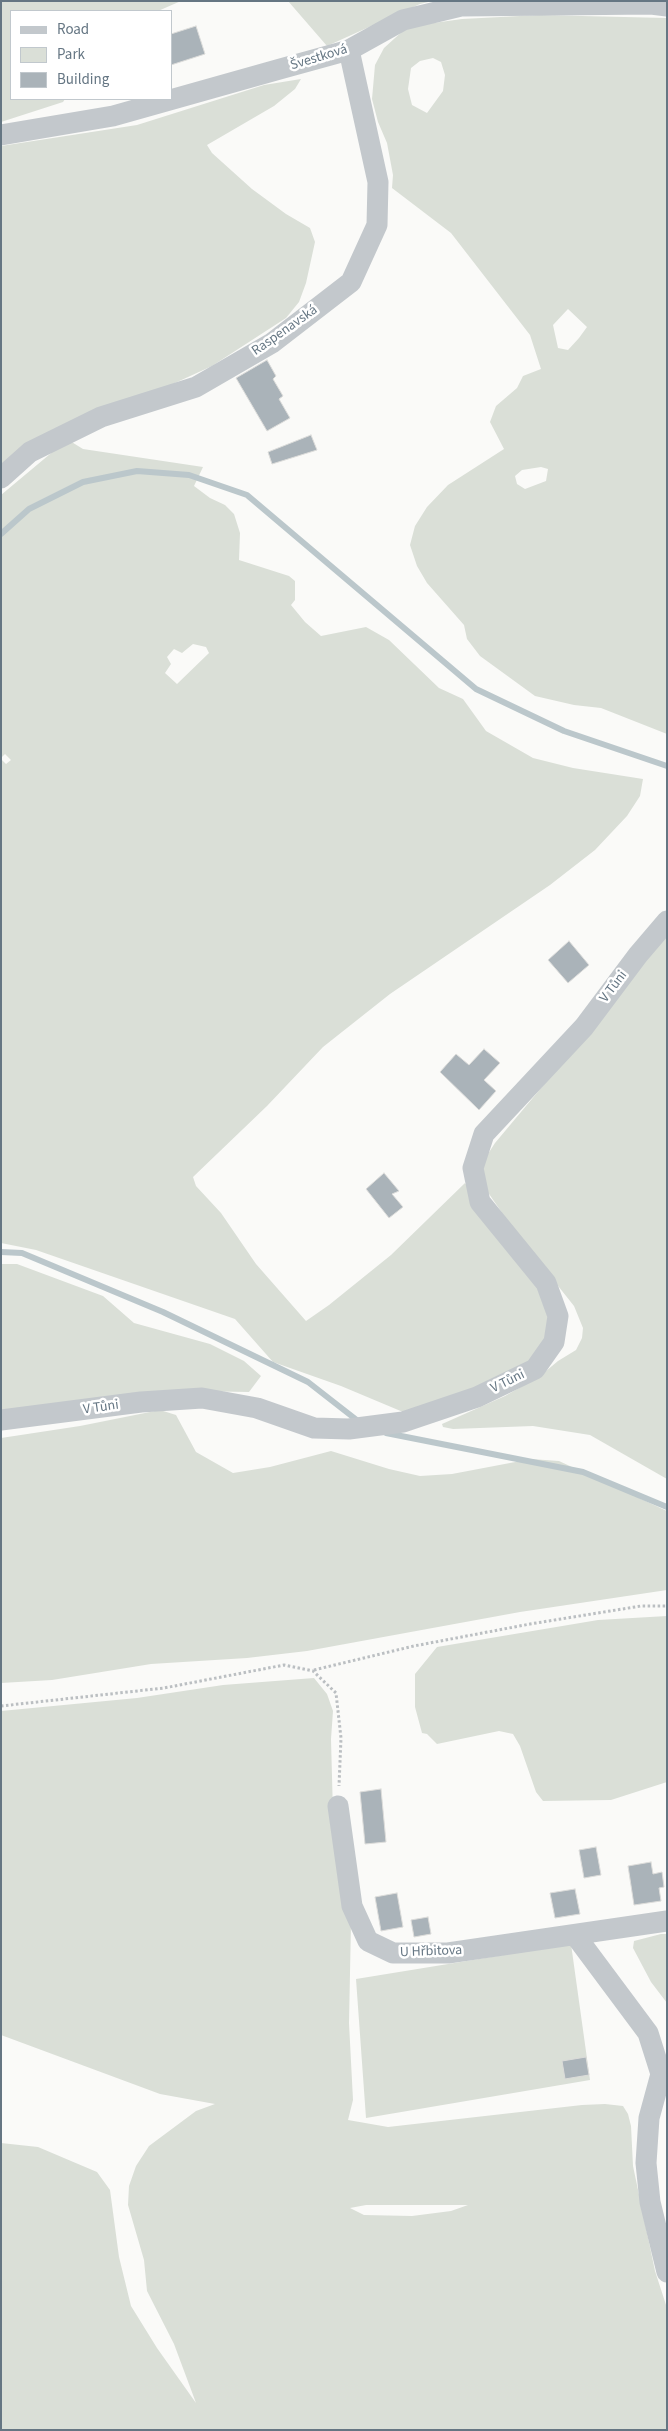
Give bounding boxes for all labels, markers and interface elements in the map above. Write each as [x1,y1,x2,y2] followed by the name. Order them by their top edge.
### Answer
[10,10,172,100] legend
[57,19,89,40] text: Road
[288,41,350,75] street label: Švestková
[57,44,85,65] text: Park
[57,69,109,90] text: Building
[249,302,321,360] street label: Raspenavská
[597,968,631,1006] street label: V Tůni
[488,1367,528,1397] street label: V Tůni
[82,1397,120,1419] street label: V Tůni
[400,1943,462,1961] street label: U Hřbitova

